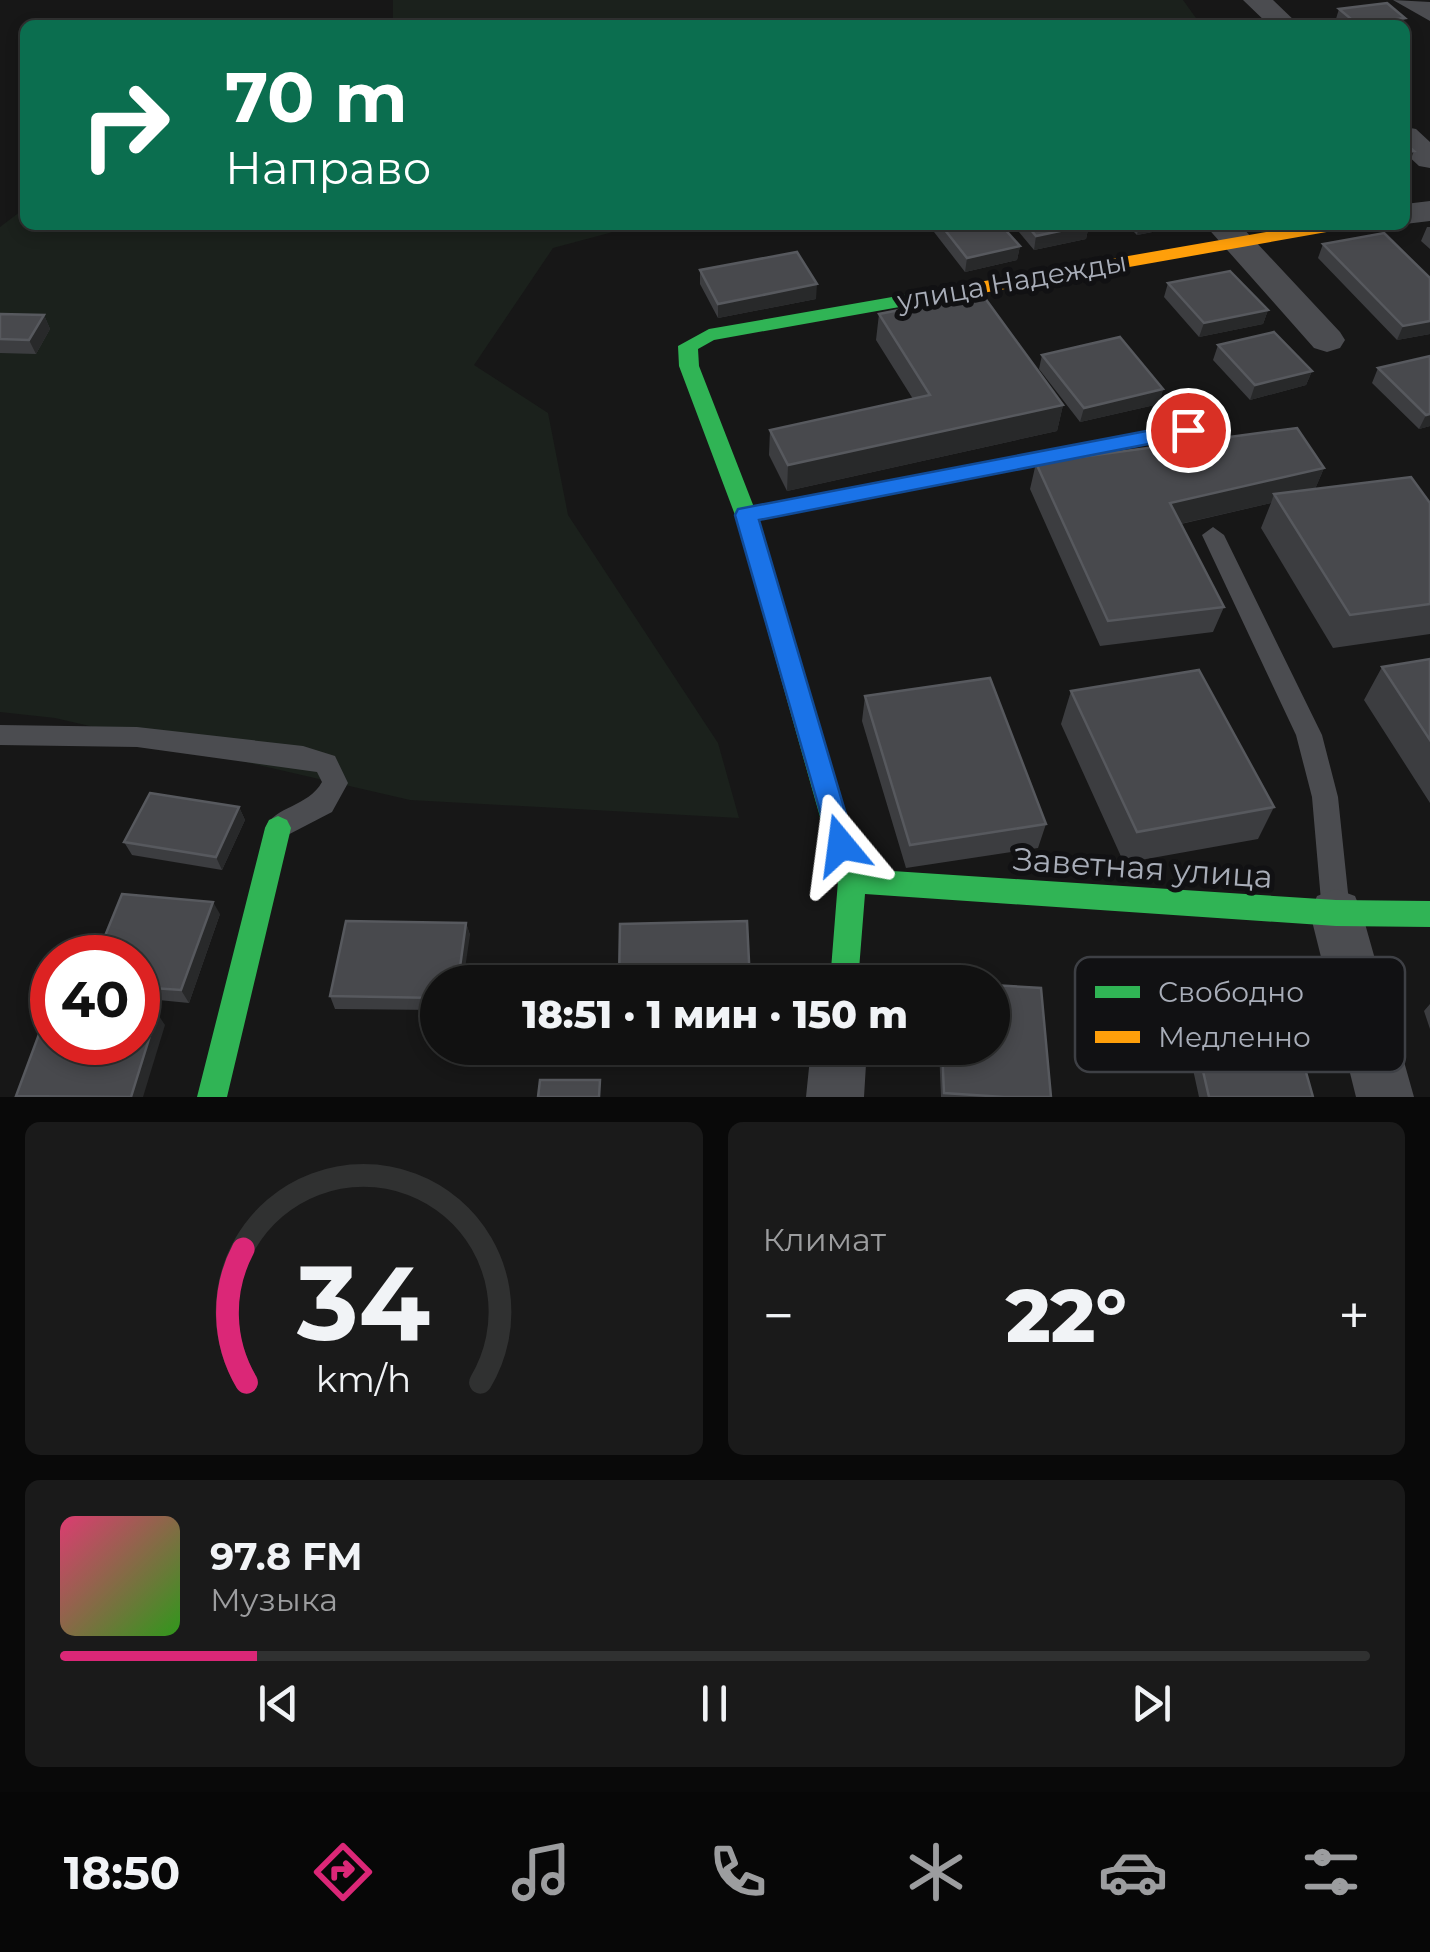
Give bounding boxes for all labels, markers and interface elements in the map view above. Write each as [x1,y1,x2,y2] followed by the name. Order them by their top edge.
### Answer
[225,54,408,140] text: 70 m
[60,60,190,190] icon: right
[225,140,431,195] text: Направо
[894,244,1129,318] street label: улица Надежды
[1146,388,1231,473] pin
[1161,403,1216,458] icon: arrive
[789,793,893,897] position arrow
[1012,839,1274,896] street label: Заветная улица
[30,935,160,1065] speed limit sign: 40
[1075,957,1405,1072] legend
[1158,975,1304,1009] text: Свободно
[522,991,908,1038] text: 18:51 · 1 мин · 150 m
[1158,1020,1311,1054] text: Медленно
[763,1220,886,1259] text: Климат
[296,1239,430,1366] text: 34
[1006,1269,1127,1361] text: 22°
[763,1282,794,1349] text: −
[1338,1282,1370,1349] text: +
[316,1357,411,1401] text: km/h
[210,1533,363,1580] text: 97.8 FM
[210,1580,338,1619] text: Музыка
[251,1676,306,1731] icon: previous
[687,1676,742,1731] icon: pause
[1124,1676,1179,1731] icon: next
[308,1837,378,1907] icon: directions
[506,1837,576,1907] icon: music
[703,1837,773,1907] icon: phone
[901,1837,971,1907] icon: climate
[1098,1837,1168,1907] icon: car
[1296,1837,1366,1907] icon: filters
[64,1845,180,1900] text: 18:50

